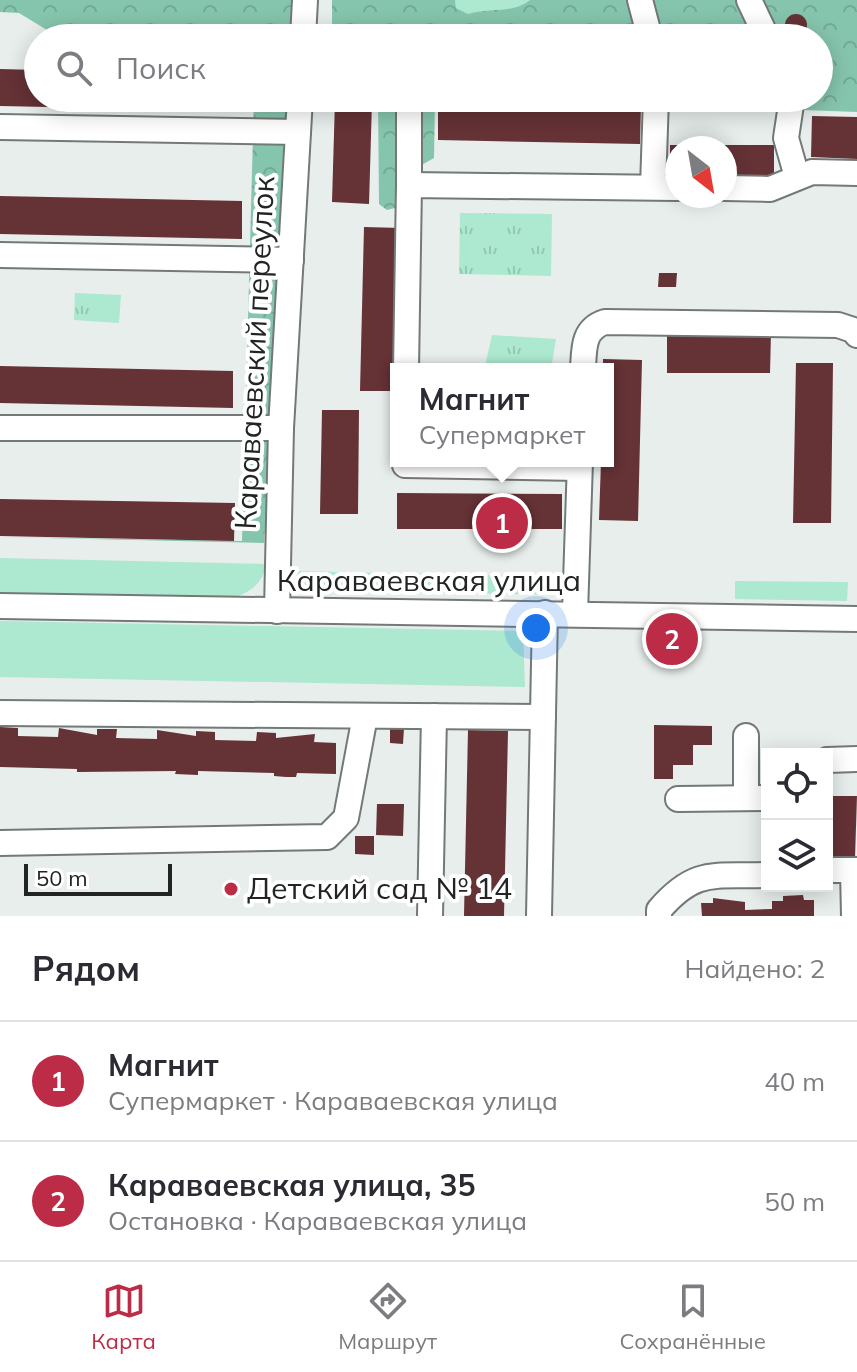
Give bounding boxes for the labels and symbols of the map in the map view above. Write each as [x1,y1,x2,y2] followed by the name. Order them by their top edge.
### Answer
[665,136,737,208] north arrow
[226,175,282,530] street label: Караваевский переулок
[476,493,528,553] pin: 1
[277,561,581,599] street label: Караваевская улица
[516,608,556,648] your location
[646,609,698,669] pin: 2
[24,860,172,896] scale bar
[247,869,512,907] place label: Детский сад № 14
[222,880,240,898] marker: Детский сад № 14

